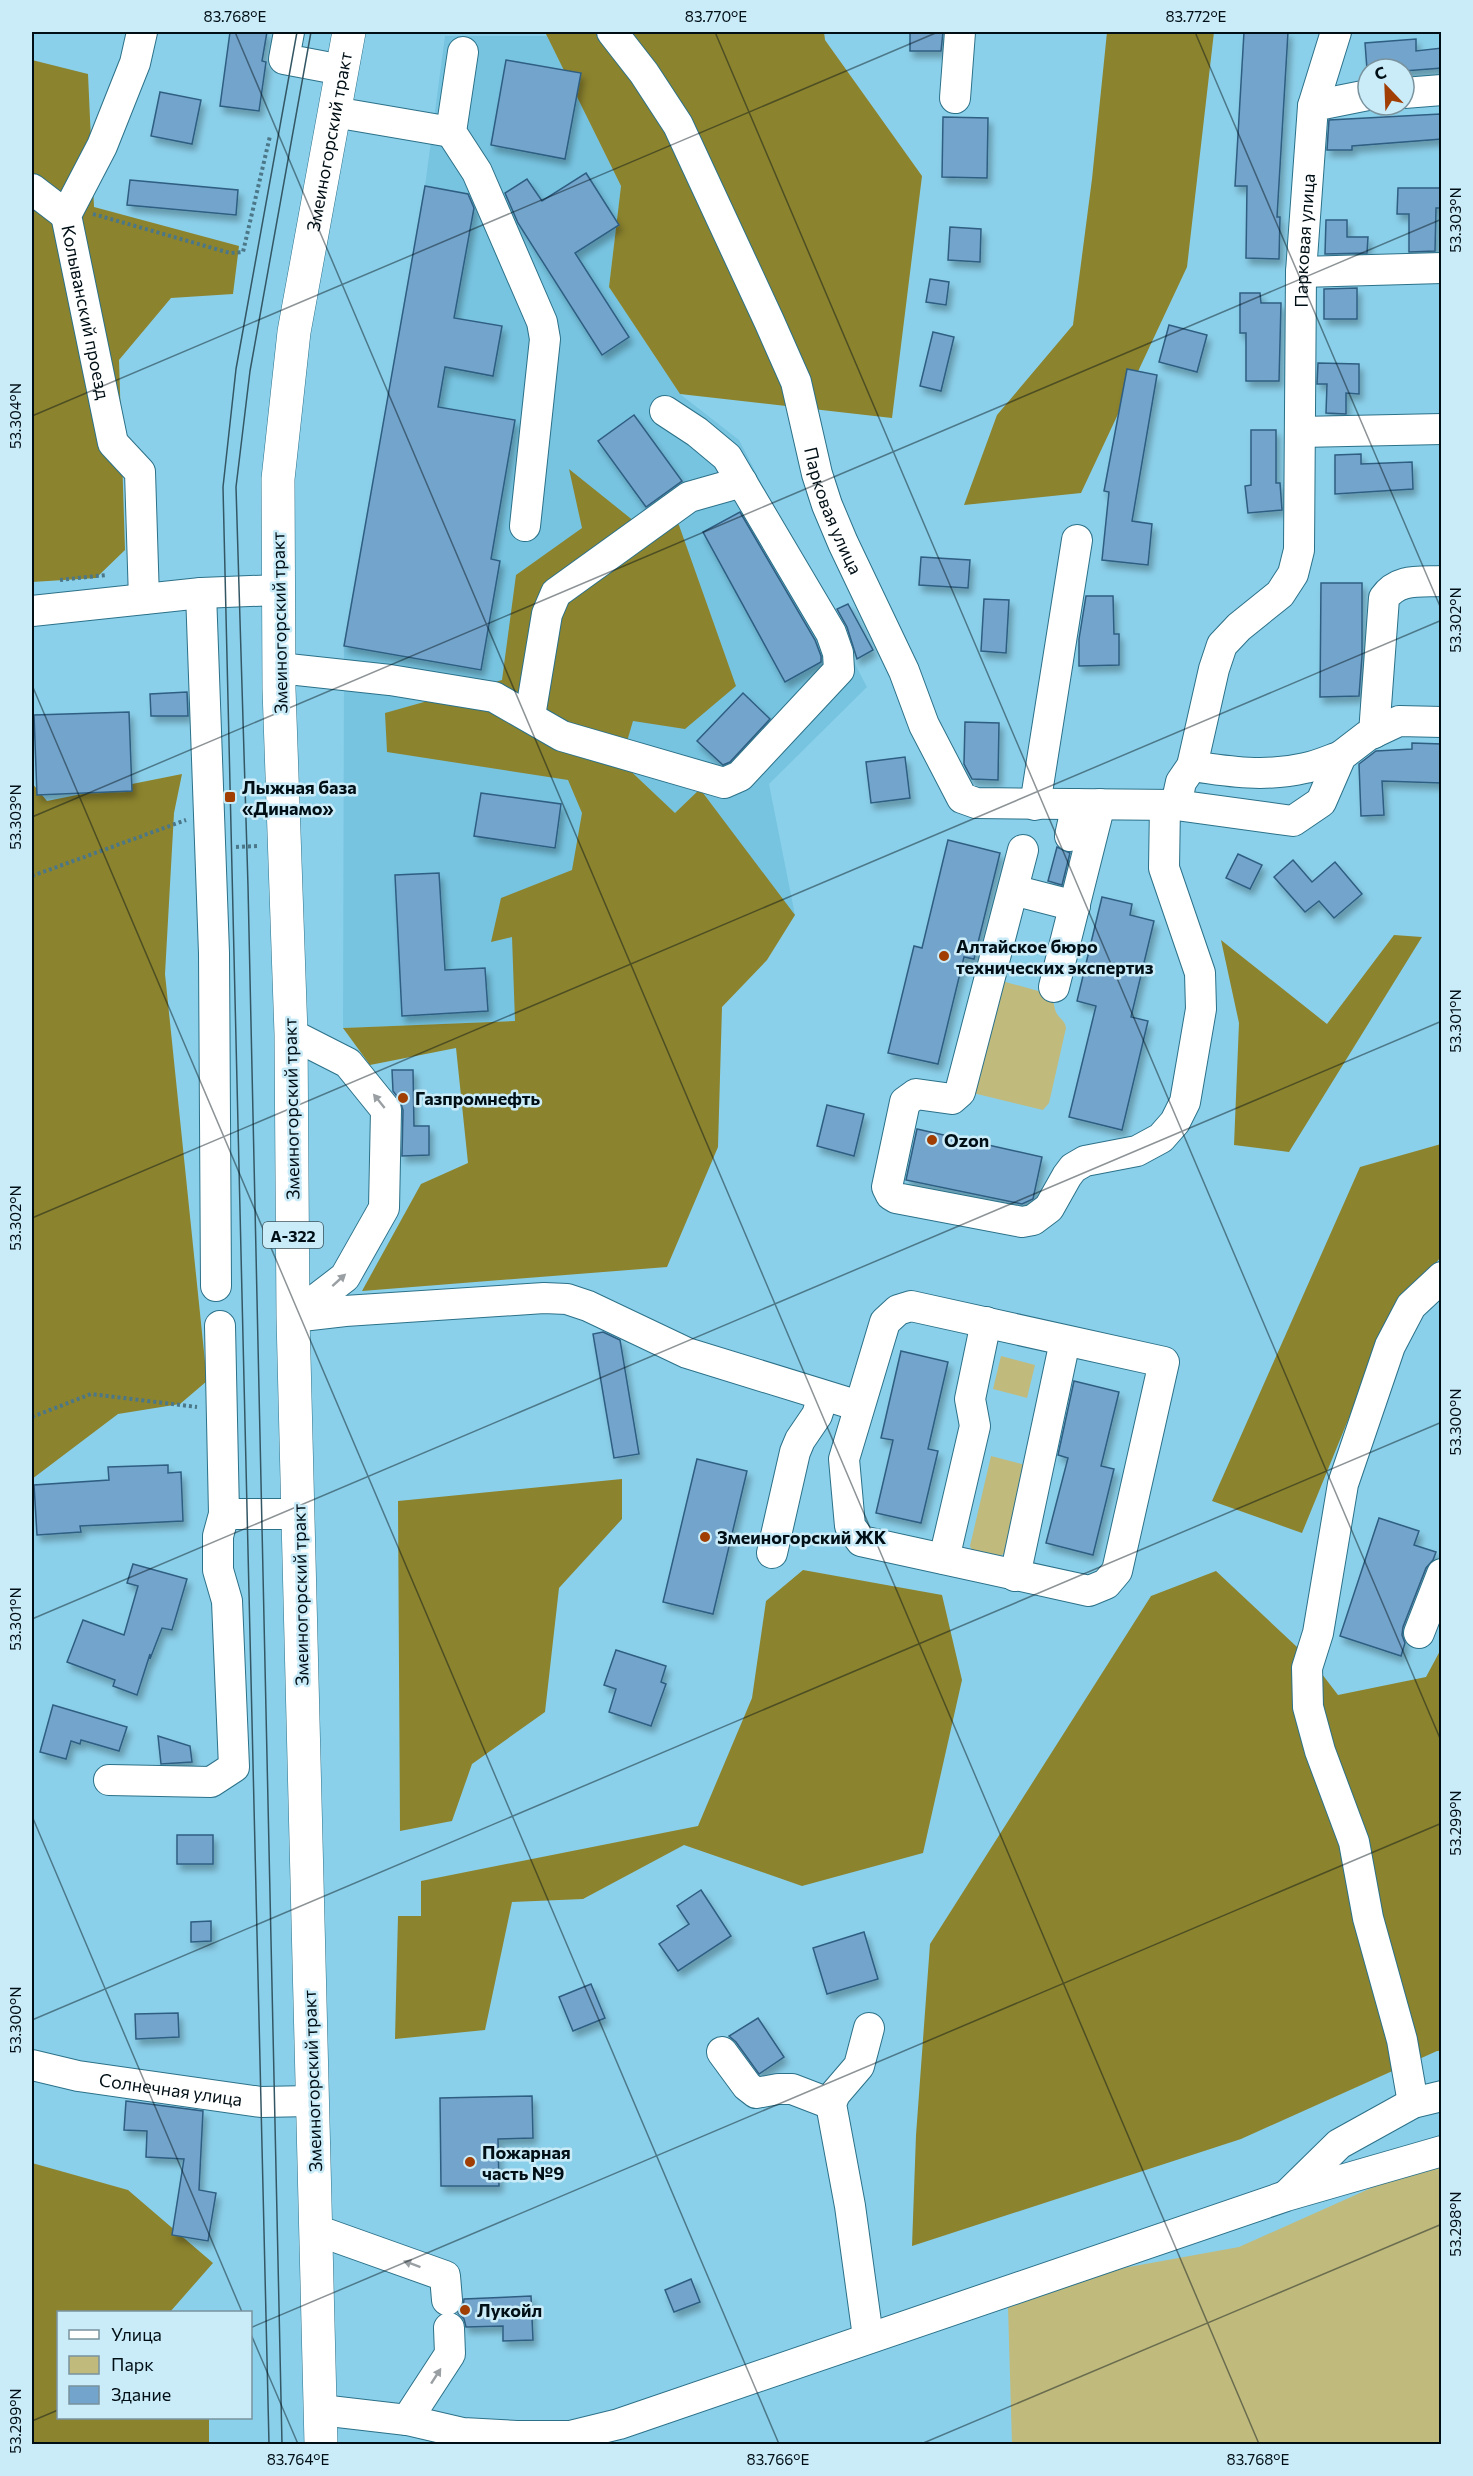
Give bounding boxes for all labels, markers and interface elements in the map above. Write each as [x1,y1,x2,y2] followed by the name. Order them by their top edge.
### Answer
[204,7,266,25] text: 83.768°E
[685,7,747,25] text: 83.770°E
[1166,7,1227,25] text: 83.772°E
[302,50,356,233] street label: Змеиногорский тракт
[1356,57,1416,117] north arrow
[1371,62,1389,84] text: С
[1290,173,1319,308] street label: Парковая улица
[1446,187,1464,253] text: 53.303°N
[57,223,115,402] street label: Колыванский проезд
[6,383,24,449] text: 53.304°N
[800,445,867,578] street label: Парковая улица
[266,531,292,714] street label: Змеиногорский тракт
[1446,587,1464,653] text: 53.302°N
[242,776,357,819] place label: Лыжная база «Динамо»
[6,784,24,850] text: 53.303°N
[223,790,237,804] marker: Лыжная база «Динамо»
[956,935,1154,978] place label: Алтайское бюро технических экспертиз
[937,949,951,963] marker: Алтайское бюро технических экспертиз
[1446,989,1464,1053] text: 53.301°N
[278,1017,304,1200] street label: Змеиногорский тракт
[415,1087,540,1109] place label: Газпромнефть
[396,1091,410,1105] marker: Газпромнефть
[373,1094,386,1109] one-way arrow
[944,1129,989,1151] place label: Ozon
[925,1133,939,1147] marker: Ozon
[6,1185,24,1251] text: 53.302°N
[263,1222,323,1248] road number: А-322
[331,1274,346,1287] one-way arrow
[1446,1389,1464,1455] text: 53.300°N
[287,1503,313,1686] street label: Змеиногорский тракт
[717,1526,887,1548] place label: Змеиногорский ЖК
[698,1530,712,1544] marker: Змеиногорский ЖК
[6,1587,24,1651] text: 53.301°N
[1446,1790,1464,1856] text: 53.299°N
[6,1987,24,2053] text: 53.300°N
[298,1989,326,2172] street label: Змеиногорский тракт
[98,2068,244,2110] street label: Солнечная улица
[482,2141,571,2184] place label: Пожарная часть №9
[463,2155,477,2169] marker: Пожарная часть №9
[1446,2191,1464,2257] text: 53.298°N
[403,2259,421,2269] one-way arrow
[477,2299,542,2321] place label: Лукойл
[458,2303,472,2317] marker: Лукойл
[57,2311,252,2419] legend
[111,2323,162,2345] text: Улица
[111,2353,154,2375] text: Парк
[430,2368,441,2384] one-way arrow
[111,2383,171,2405] text: Здание
[6,2388,24,2454] text: 53.299°N
[267,2450,329,2468] text: 83.764°E
[747,2450,809,2468] text: 83.766°E
[1227,2450,1289,2468] text: 83.768°E

